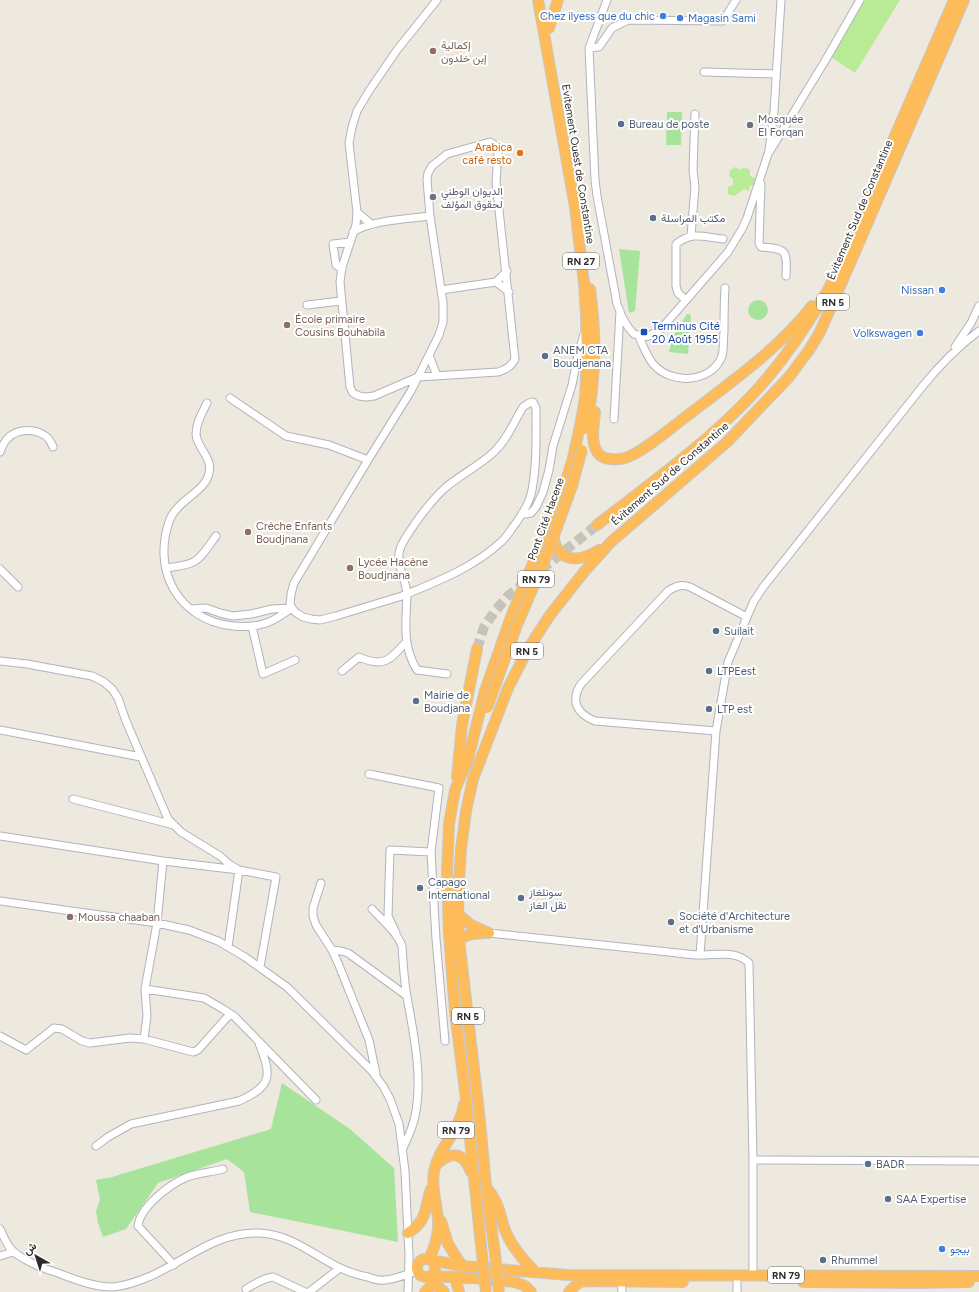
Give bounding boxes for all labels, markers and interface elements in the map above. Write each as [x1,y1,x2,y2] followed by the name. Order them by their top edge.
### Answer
[540,10,655,23] place label: Chez ilyess que du chic
[658,11,668,21] marker: Chez ilyess que du chic
[688,12,756,25] place label: Magasin Sami
[675,13,685,23] marker: Magasin Sami
[441,39,487,65] place label: إكمالية إبن خلدون
[428,46,438,56] marker: إكمالية إبن خلدون
[559,83,597,245] street label: Evitement Ouest de Constantine
[758,113,804,139] place label: Mosquée El Forqan
[629,118,709,131] place label: Bureau de poste
[616,119,626,129] marker: Bureau de poste
[745,120,755,130] marker: Mosquée El Forqan
[825,138,895,282] street label: Évitement Sud de Constantine
[462,141,512,167] place label: Arabica café resto
[515,148,525,158] marker: Arabica café resto
[441,185,503,211] place label: الديوان الوطني لحقوق المؤلف
[428,192,438,202] marker: الديوان الوطني لحقوق المؤلف
[661,212,725,225] place label: مكتب المراسلة
[648,213,658,223] marker: مكتب المراسلة
[563,253,599,269] road number: RN 27
[901,284,934,297] place label: Nissan
[937,285,947,295] marker: Nissan
[817,294,849,310] road number: RN 5
[295,313,385,339] place label: École primaire Cousins Bouhabila
[282,320,292,330] marker: École primaire Cousins Bouhabila
[652,320,720,346] place label: Terminus Cité 20 Août 1955
[639,327,649,337] marker: Terminus Cité 20 Août 1955
[853,327,912,340] place label: Volkswagen
[915,328,925,338] marker: Volkswagen
[553,344,611,370] place label: ANEM CTA Boudjenana
[540,351,550,361] marker: ANEM CTA Boudjenana
[609,420,731,528] street label: Évitement Sud de Constantine
[525,476,567,562] street label: Pont Cité Hacene
[256,520,332,546] place label: Crèche Enfants Boudjnana
[243,527,253,537] marker: Crèche Enfants Boudjnana
[358,556,428,582] place label: Lycée Hacène Boudjnana
[345,563,355,573] marker: Lycée Hacène Boudjnana
[518,571,554,587] road number: RN 79
[724,625,754,638] place label: Suilait
[711,626,721,636] marker: Suilait
[511,643,543,659] road number: RN 5
[717,665,756,678] place label: LTPEest
[704,666,714,676] marker: LTPEest
[424,689,470,715] place label: Mairie de Boudjana
[411,696,421,706] marker: Mairie de Boudjana
[717,703,752,716] place label: LTP est
[704,704,714,714] marker: LTP est
[428,876,490,902] place label: Capago International
[415,883,425,893] marker: Capago International
[528,886,566,912] place label: سونلغاز نقل الغاز
[516,893,526,903] marker: سونلغاز نقل الغاز
[679,910,790,936] place label: Société d'Architecture et d'Urbanisme
[78,911,160,924] place label: Moussa chaaban
[65,912,75,922] marker: Moussa chaaban
[666,917,676,927] marker: Société d'Architecture et d'Urbanisme
[452,1008,484,1024] road number: RN 5
[438,1122,474,1138] road number: RN 79
[876,1158,905,1171] place label: BADR
[863,1159,873,1169] marker: BADR
[896,1193,966,1206] place label: SAA Expertise
[883,1194,893,1204] marker: SAA Expertise
[16,1236,56,1276] north arrow
[21,1239,39,1258] text: ش
[950,1243,970,1256] place label: بيجو
[937,1244,947,1254] marker: بيجو
[831,1254,877,1267] place label: Rhummel
[818,1255,828,1265] marker: Rhummel
[768,1267,804,1283] road number: RN 79

